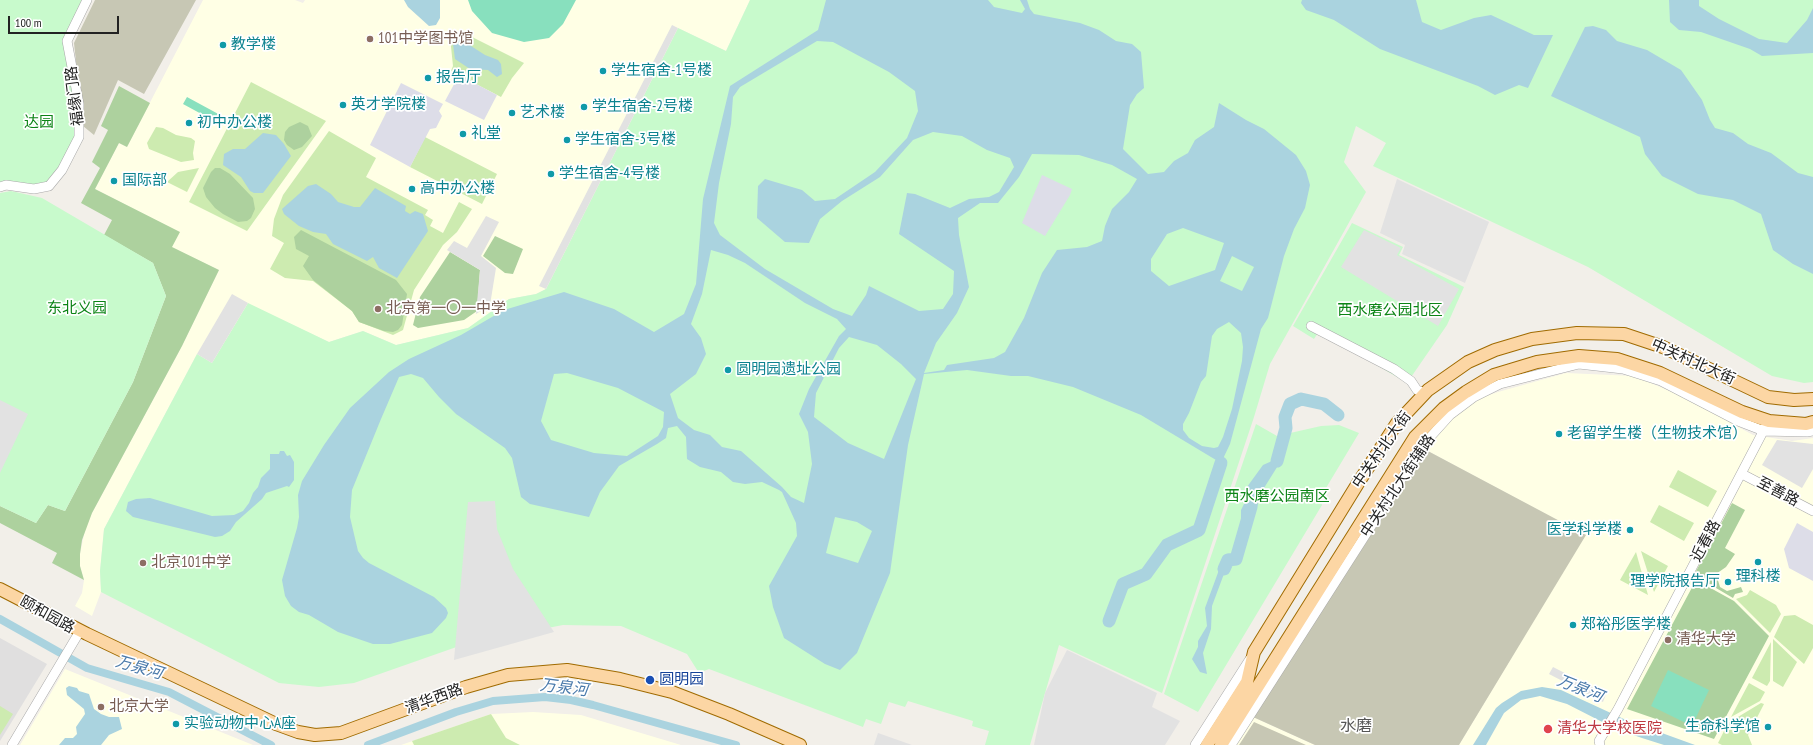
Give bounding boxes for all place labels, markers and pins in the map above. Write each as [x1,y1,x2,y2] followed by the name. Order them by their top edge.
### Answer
[378,30,473,48] place label: 101中学图书馆
[365,34,375,44] marker: 101中学图书馆
[231,36,276,54] place label: 教学楼
[218,40,228,50] marker: 教学楼
[611,62,712,80] place label: 学生宿舍-1号楼
[598,66,608,76] marker: 学生宿舍-1号楼
[436,69,481,87] place label: 报告厅
[423,73,433,83] marker: 报告厅
[351,96,426,114] place label: 英才学院楼
[592,98,693,116] place label: 学生宿舍-2号楼
[338,100,348,110] marker: 英才学院楼
[579,102,589,112] marker: 学生宿舍-2号楼
[520,104,565,122] place label: 艺术楼
[507,108,517,118] marker: 艺术楼
[197,114,272,132] place label: 初中办公楼
[184,118,194,128] marker: 初中办公楼
[471,125,501,143] place label: 礼堂
[458,129,468,139] marker: 礼堂
[575,131,676,149] place label: 学生宿舍-3号楼
[562,135,572,145] marker: 学生宿舍-3号楼
[559,165,660,183] place label: 学生宿舍-4号楼
[546,169,556,179] marker: 学生宿舍-4号楼
[122,172,167,190] place label: 国际部
[109,176,119,186] marker: 国际部
[420,180,495,198] place label: 高中办公楼
[407,184,417,194] marker: 高中办公楼
[386,300,506,318] place label: 北京第一〇一中学
[373,304,383,314] marker: 北京第一〇一中学
[736,361,841,379] place label: 圆明园遗址公园
[723,365,733,375] marker: 圆明园遗址公园
[1567,425,1747,443] place label: 老留学生楼（生物技术馆）
[1554,429,1564,439] marker: 老留学生楼（生物技术馆）
[1547,521,1622,539] place label: 医学科学楼
[1625,525,1635,535] marker: 医学科学楼
[151,554,231,572] place label: 北京101中学
[1753,557,1763,567] marker: 理科楼
[138,558,148,568] marker: 北京101中学
[1736,568,1780,586] place label: 理科楼
[1630,573,1720,591] place label: 理学院报告厅
[1723,577,1733,587] marker: 理学院报告厅
[1581,616,1671,634] place label: 郑裕彤医学楼
[1568,620,1578,630] marker: 郑裕彤医学楼
[1676,631,1736,649] place label: 清华大学
[1663,635,1673,645] marker: 清华大学
[659,671,704,689] place label: 圆明园
[644,674,656,686] marker: 圆明园
[109,698,169,716] place label: 北京大学
[96,702,106,712] marker: 北京大学
[184,715,296,733] place label: 实验动物中心A座
[1685,718,1760,736] place label: 生命科学馆
[171,719,181,729] marker: 实验动物中心A座
[1557,720,1662,738] place label: 清华大学校医院
[1763,722,1773,732] marker: 生命科学馆
[1542,723,1554,735] marker: 清华大学校医院

